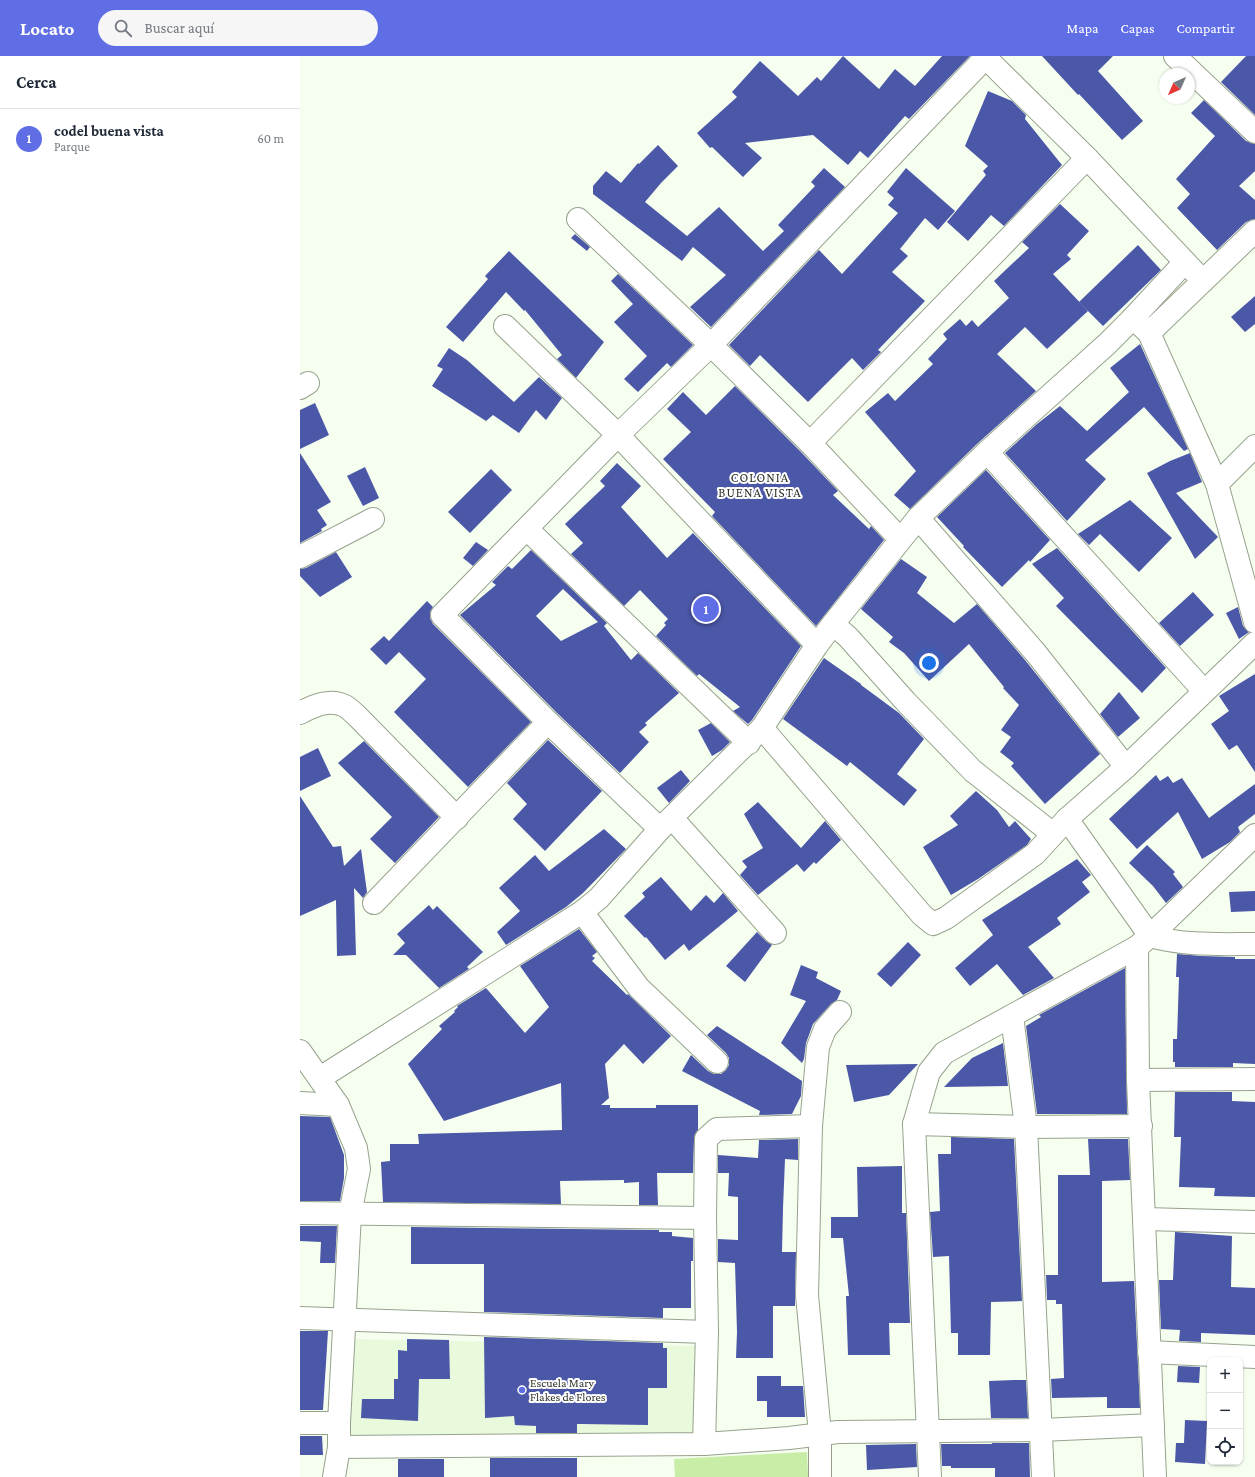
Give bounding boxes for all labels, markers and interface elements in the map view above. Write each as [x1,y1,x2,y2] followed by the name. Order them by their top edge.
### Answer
[98,10,378,46] search box
[112,17,134,39] icon: search
[20,18,74,39] text: Locato
[144,20,214,36] text: Buscar aquí
[1067,20,1099,36] text: Mapa
[1121,20,1155,36] text: Capas
[1177,20,1235,36] text: Compartir
[1159,68,1195,104] north arrow
[16,73,56,92] text: Cerca
[54,123,164,139] text: codel buena vista
[27,131,31,146] text: 1
[257,131,284,146] text: 60 m
[54,139,90,154] text: Parque
[718,470,802,500] district label: COLONIA BUENA VISTA
[693,594,719,624] pin: 1
[919,653,939,673] your location
[1207,1357,1243,1465] map controls
[1207,1357,1243,1393] button: +
[530,1376,606,1404] place label: Escuela Mary Flakes de Flores
[517,1385,527,1395] marker: Escuela Mary Flakes de Flores
[1207,1393,1243,1429] button: −
[1207,1429,1243,1465] button: locate

